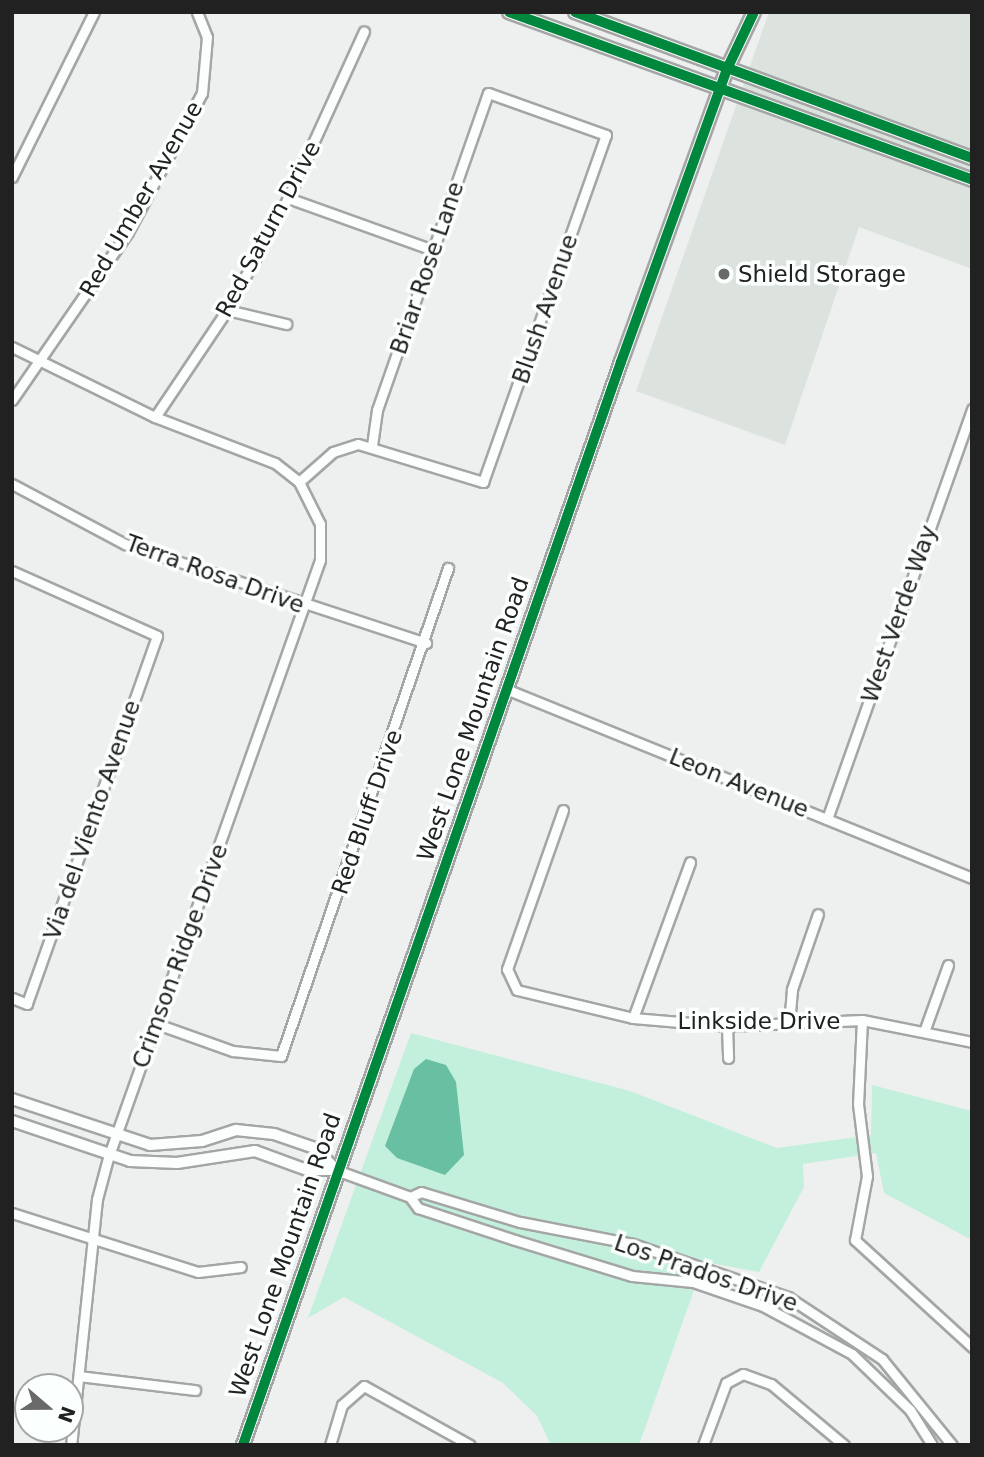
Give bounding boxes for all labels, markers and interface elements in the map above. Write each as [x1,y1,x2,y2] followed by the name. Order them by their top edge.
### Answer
[74,96,208,302] street label: Red Umber Avenue
[210,136,326,322] street label: Red Saturn Drive
[385,178,469,358] street label: Briar Rose Lane
[507,231,583,387] street label: Blush Avenue
[738,260,906,288] place label: Shield Storage
[716,266,732,282] marker: Shield Storage
[856,522,942,706] street label: West Verde Way
[122,529,308,619] street label: Terra Rosa Drive
[411,573,535,865] street label: West Lone Mountain Road
[38,697,146,943] street label: Via del Viento Avenue
[326,726,408,898] street label: Red Bluff Drive
[665,742,813,824] street label: Leon Avenue
[127,840,233,1072] street label: Crimson Ridge Drive
[678,1007,840,1035] street label: Linkside Drive
[223,1109,347,1401] street label: West Lone Mountain Road
[611,1229,801,1317] street label: Los Prados Drive
[14,1373,84,1443] north arrow
[54,1403,80,1426] text: N

